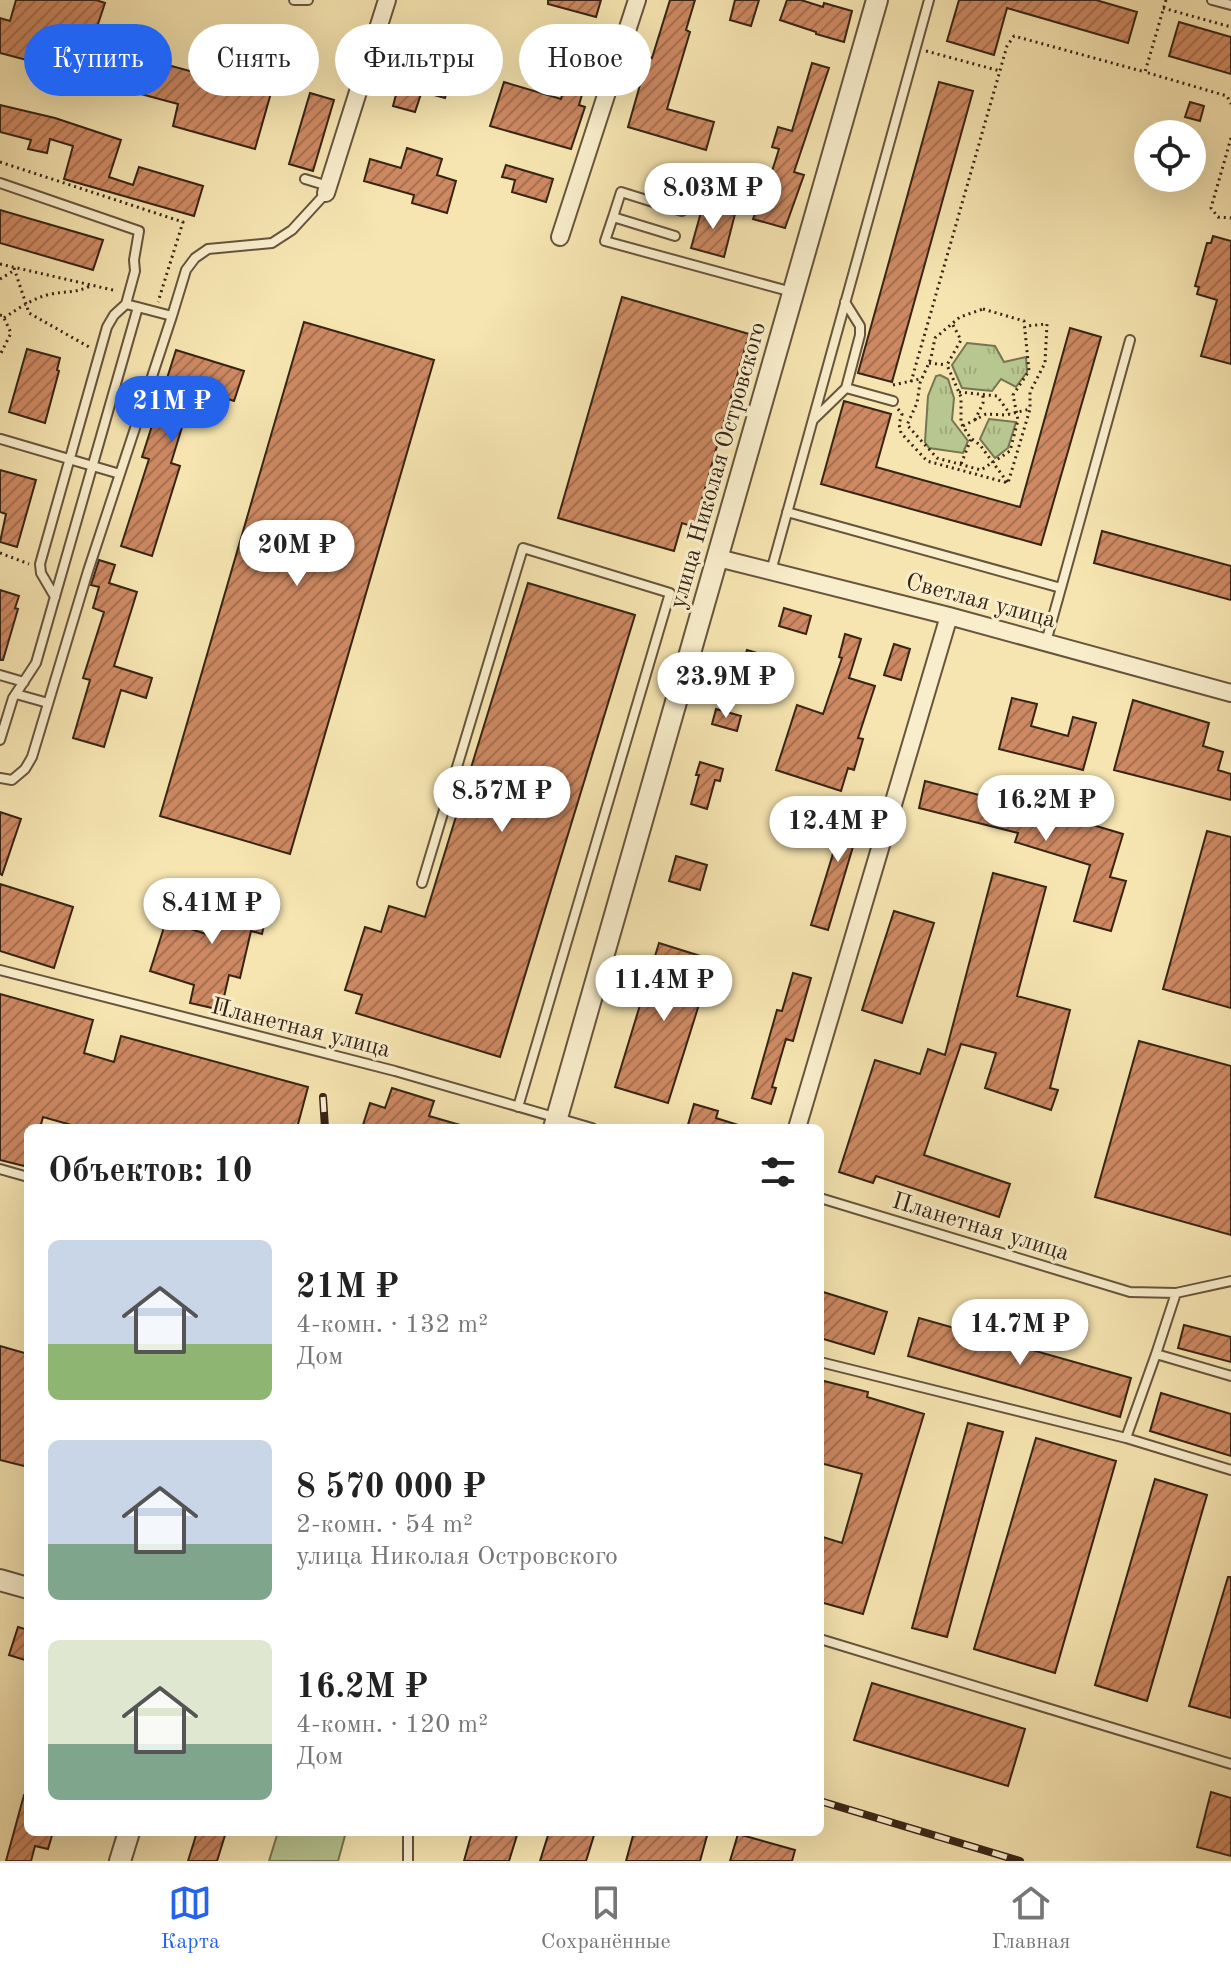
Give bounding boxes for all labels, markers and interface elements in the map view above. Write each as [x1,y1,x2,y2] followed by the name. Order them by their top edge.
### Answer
[24,24,172,96] chip: Купить
[188,24,319,96] chip: Снять
[335,24,503,96] chip: Фильтры
[519,24,651,96] chip: Новое
[1134,120,1206,192] map controls
[1134,120,1206,192] button: locate
[639,163,787,231] pin: 8.03M ₽
[662,176,764,202] text: 8.03M ₽
[666,319,771,612] street label: улица Николая Островского
[116,376,228,444] pin: 21M ₽
[133,389,211,415] text: 21M ₽
[241,520,353,588] pin: 20M ₽
[258,533,336,559] text: 20M ₽
[903,570,1058,634] street label: Светлая улица
[652,652,800,720] pin: 23.9M ₽
[675,665,777,691] text: 23.9M ₽
[428,766,576,834] pin: 8.57M ₽
[972,775,1120,843] pin: 16.2M ₽
[451,779,553,805] text: 8.57M ₽
[995,788,1097,814] text: 16.2M ₽
[764,796,912,864] pin: 12.4M ₽
[787,809,889,835] text: 12.4M ₽
[138,878,286,946] pin: 8.41M ₽
[161,891,263,917] text: 8.41M ₽
[590,955,738,1023] pin: 11.4M ₽
[613,968,715,994] text: 11.4M ₽
[208,995,393,1063] street label: Планетная улица
[756,1150,800,1194] icon: filters
[48,1155,252,1189] text: Объектов: 10
[889,1190,1072,1266] street label: Планетная улица
[296,1271,399,1305] text: 21M ₽
[112,1272,208,1368] icon: home
[946,1299,1094,1367] pin: 14.7M ₽
[296,1312,488,1338] text: 4-комн. · 132 m²
[969,1312,1071,1338] text: 14.7M ₽
[296,1344,343,1370] text: Дом
[296,1471,486,1505] text: 8 570 000 ₽
[112,1472,208,1568] icon: home
[296,1512,473,1538] text: 2-комн. · 54 m²
[296,1544,618,1570] text: улица Николая Островского
[296,1671,428,1705] text: 16.2M ₽
[112,1672,208,1768] icon: home
[296,1712,488,1738] text: 4-комн. · 120 m²
[296,1744,343,1770] text: Дом
[160,1881,220,1956] tab: Карта
[541,1881,671,1956] tab: Сохранённые
[991,1881,1071,1956] tab: Главная

